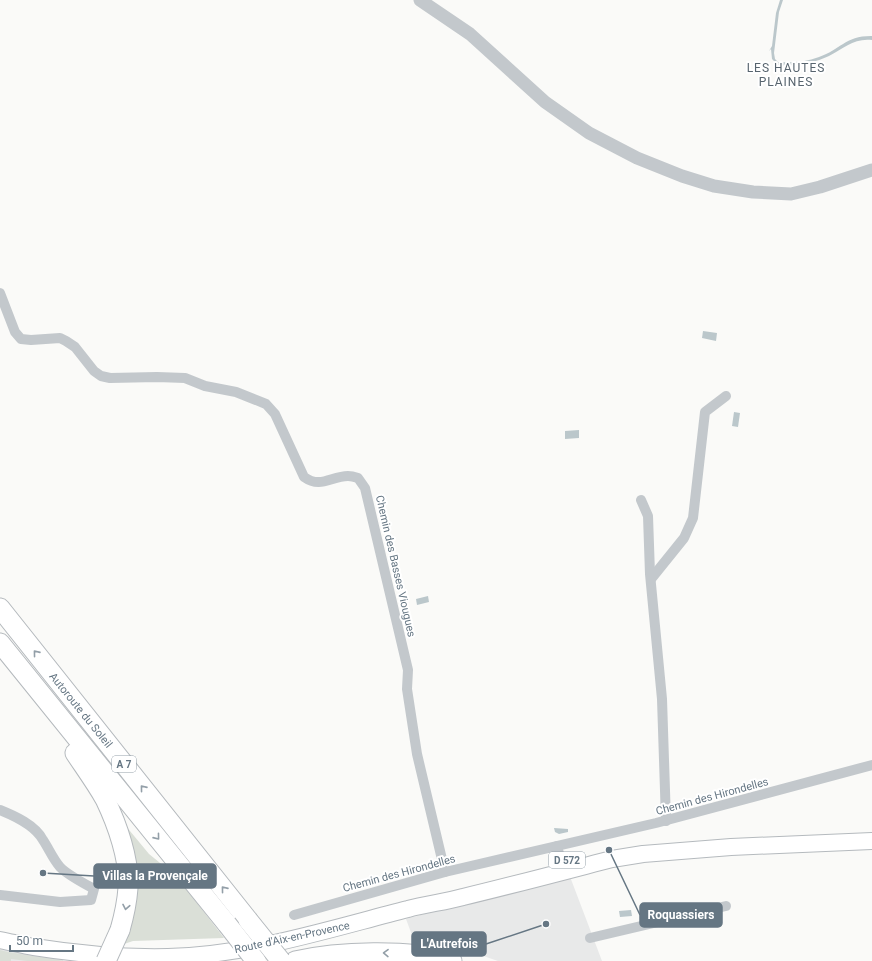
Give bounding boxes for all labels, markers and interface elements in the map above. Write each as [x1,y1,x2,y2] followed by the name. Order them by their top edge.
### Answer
[747,61,825,89] district label: LES HAUTES PLAINES
[373,494,418,638] street label: Chemin des Basses Viougues
[33,651,40,658] one-way arrow
[46,670,115,750] street label: Autoroute du Soleil
[112,756,136,772] road number: A 7
[654,775,770,818] street label: Chemin des Hirondelles
[141,785,148,792] one-way arrow
[152,832,159,839] one-way arrow
[341,852,457,895] street label: Chemin des Hirondelles
[549,852,585,868] road number: D 572
[94,864,216,888] callout: Villas la Provençale
[102,869,208,883] text: Villas la Provençale
[222,887,229,894] one-way arrow
[640,903,722,927] callout: Roquassiers
[122,904,130,911] one-way arrow
[648,908,714,922] text: Roquassiers
[233,919,351,956] street label: Route d'Aix-en-Provence
[10,927,73,953] scale bar
[412,932,486,956] callout: L'Autrefois
[16,934,43,948] text: 50 m
[420,937,478,951] text: L'Autrefois
[383,949,389,958] one-way arrow

